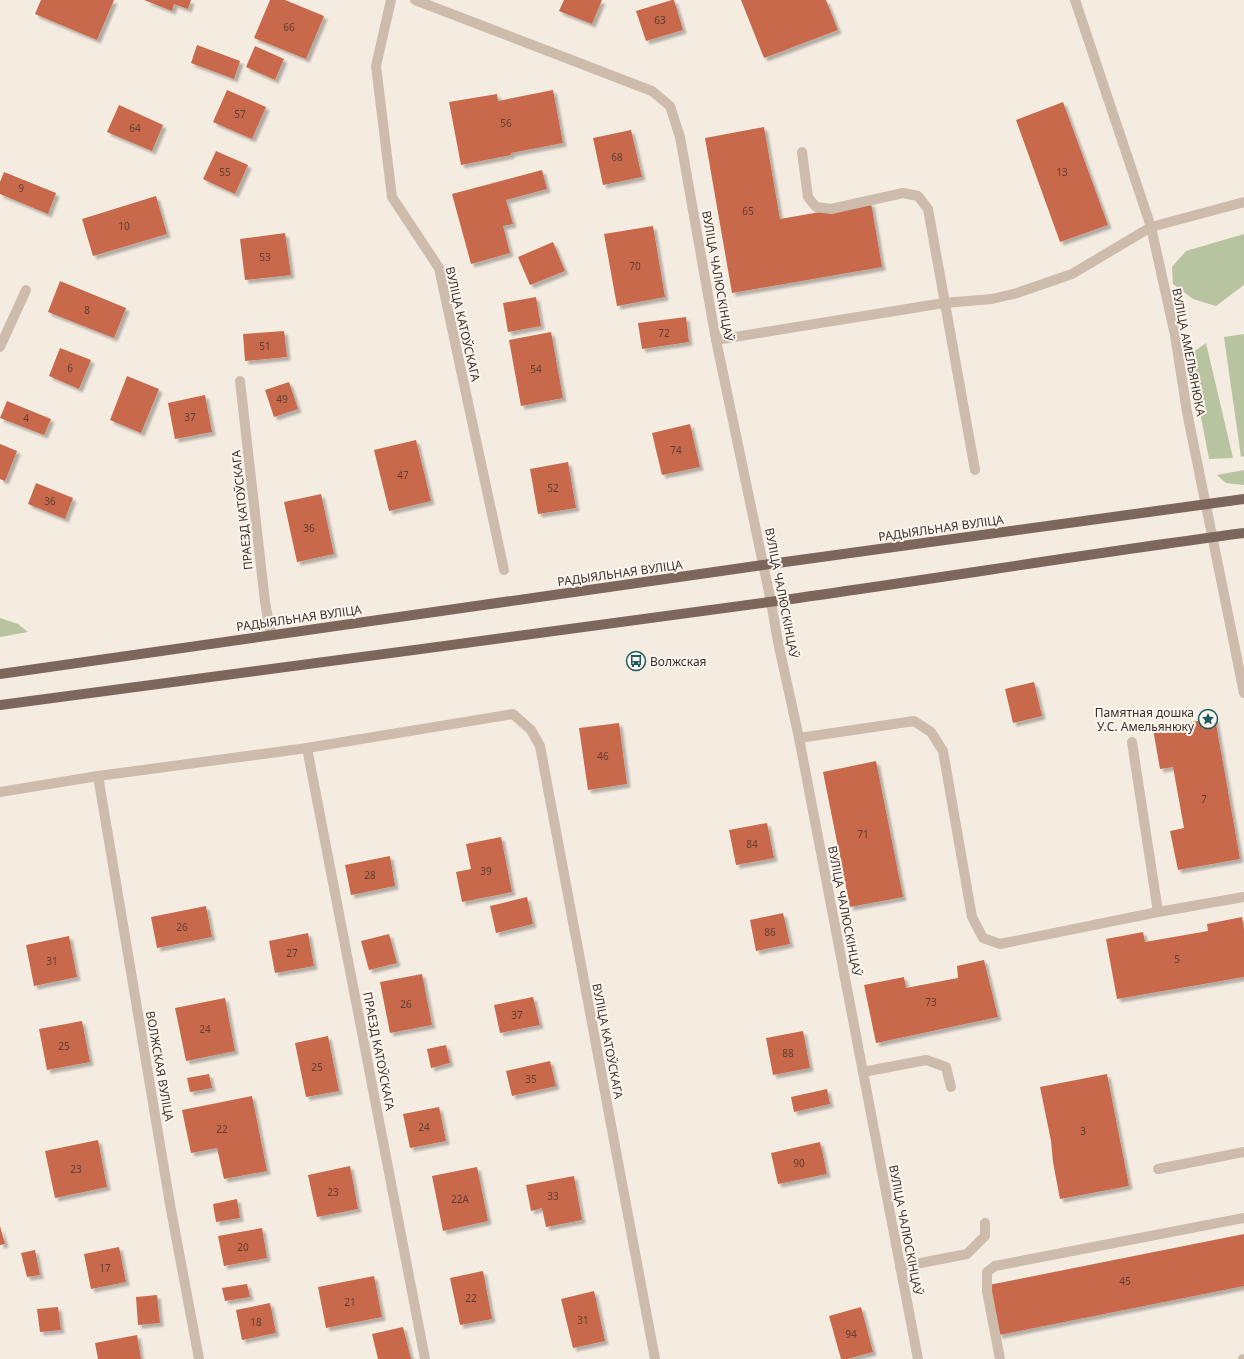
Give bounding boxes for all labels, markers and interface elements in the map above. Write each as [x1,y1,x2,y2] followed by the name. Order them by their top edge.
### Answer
[654,13,666,27] house number: 63
[283,20,295,34] house number: 66
[234,107,246,121] house number: 57
[500,116,512,130] house number: 56
[129,121,141,135] house number: 64
[611,150,623,164] house number: 68
[219,165,231,179] house number: 55
[1056,165,1068,179] house number: 13
[18,181,24,195] house number: 9
[742,204,754,218] house number: 65
[698,209,738,343] street label: ВУЛІЦА ЧАЛЮСКІНЦАЎ
[118,219,130,233] house number: 10
[259,250,271,264] house number: 53
[629,259,641,273] house number: 70
[441,265,485,384] street label: ВУЛІЦА КАТОЎСКАГА
[1168,286,1210,418] street label: ВУЛІЦА АМЕЛЬЯНЮКА
[84,303,90,317] house number: 8
[658,326,670,340] house number: 72
[259,339,271,353] house number: 51
[67,361,73,375] house number: 6
[530,362,542,376] house number: 54
[276,392,288,406] house number: 49
[184,410,196,424] house number: 37
[23,411,29,425] house number: 4
[670,443,682,457] house number: 74
[227,449,257,571] street label: ПРАЕЗД КАТОЎСКАГА
[397,468,409,482] house number: 47
[547,481,559,495] house number: 52
[44,494,56,508] house number: 36
[877,511,1005,545] street label: РАДЫЯЛЬНАЯ ВУЛІЦА
[303,521,315,535] house number: 36
[761,526,803,660] street label: ВУЛІЦА ЧАЛЮСКІНЦАЎ
[556,556,684,590] street label: РАДЫЯЛЬНАЯ ВУЛІЦА
[235,601,363,635] street label: РАДЫЯЛЬНАЯ ВУЛІЦА
[625,650,647,672] bus stop icon: Волжская
[650,653,706,670] place label: Волжская
[1095,704,1195,735] place label: Памятная дошка У.С. Амельянюку
[1197,708,1219,730] place icon: Памятная дошка У.С. Амельянюку
[597,749,609,763] house number: 46
[1201,792,1207,806] house number: 7
[857,827,869,841] house number: 71
[746,837,758,851] house number: 84
[824,844,866,978] street label: ВУЛІЦА ЧАЛЮСКІНЦАЎ
[480,864,492,878] house number: 39
[364,868,376,882] house number: 28
[176,920,188,934] house number: 26
[764,925,776,939] house number: 86
[286,946,298,960] house number: 27
[1174,952,1180,966] house number: 5
[46,954,58,968] house number: 31
[588,982,628,1101] street label: ВУЛІЦА КАТОЎСКАГА
[359,990,399,1112] street label: ПРАЕЗД КАТОЎСКАГА
[925,995,937,1009] house number: 73
[400,997,412,1011] house number: 26
[511,1008,523,1022] house number: 37
[142,1009,178,1123] street label: ВОЛЖСКАЯ ВУЛІЦА
[199,1022,211,1036] house number: 24
[58,1039,70,1053] house number: 25
[782,1046,794,1060] house number: 88
[311,1060,323,1074] house number: 25
[525,1072,537,1086] house number: 35
[418,1120,430,1134] house number: 24
[216,1122,228,1136] house number: 22
[1080,1124,1086,1138] house number: 3
[793,1156,805,1170] house number: 90
[70,1162,82,1176] house number: 23
[885,1163,927,1297] street label: ВУЛІЦА ЧАЛЮСКІНЦАЎ
[327,1185,339,1199] house number: 23
[547,1189,559,1203] house number: 33
[451,1192,470,1206] house number: 22А
[237,1240,249,1254] house number: 20
[99,1261,111,1275] house number: 17
[1119,1274,1131,1288] house number: 45
[465,1291,477,1305] house number: 22
[344,1295,356,1309] house number: 21
[577,1313,589,1327] house number: 31
[250,1315,262,1329] house number: 18
[845,1327,857,1341] house number: 94

